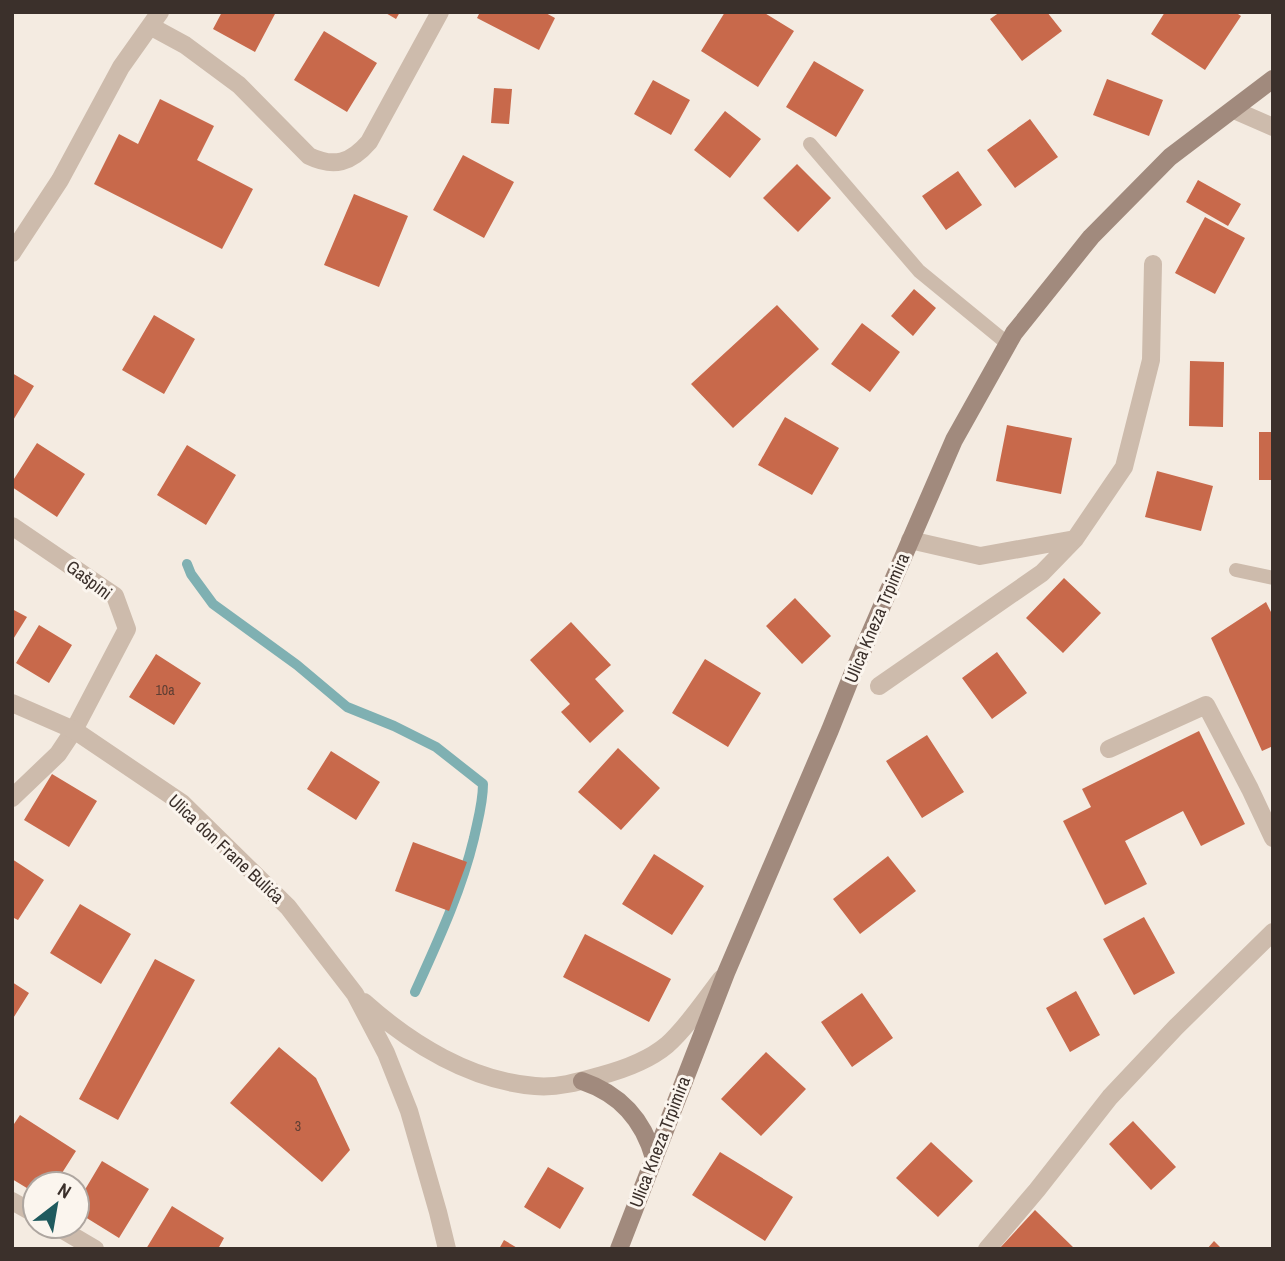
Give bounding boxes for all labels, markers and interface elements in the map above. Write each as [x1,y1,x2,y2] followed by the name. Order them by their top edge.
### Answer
[838,549,915,687] street label: Ulica Kneza Trpimira
[61,554,117,605] street label: Gašpini
[155,681,175,699] house number: 10a
[163,788,290,909] street label: Ulica don Frane Bulića
[623,1073,696,1211] street label: Ulica Kneza Trpimira
[295,1117,301,1135] house number: 3
[21,1170,91,1240] north arrow
[53,1176,76,1204] text: N

